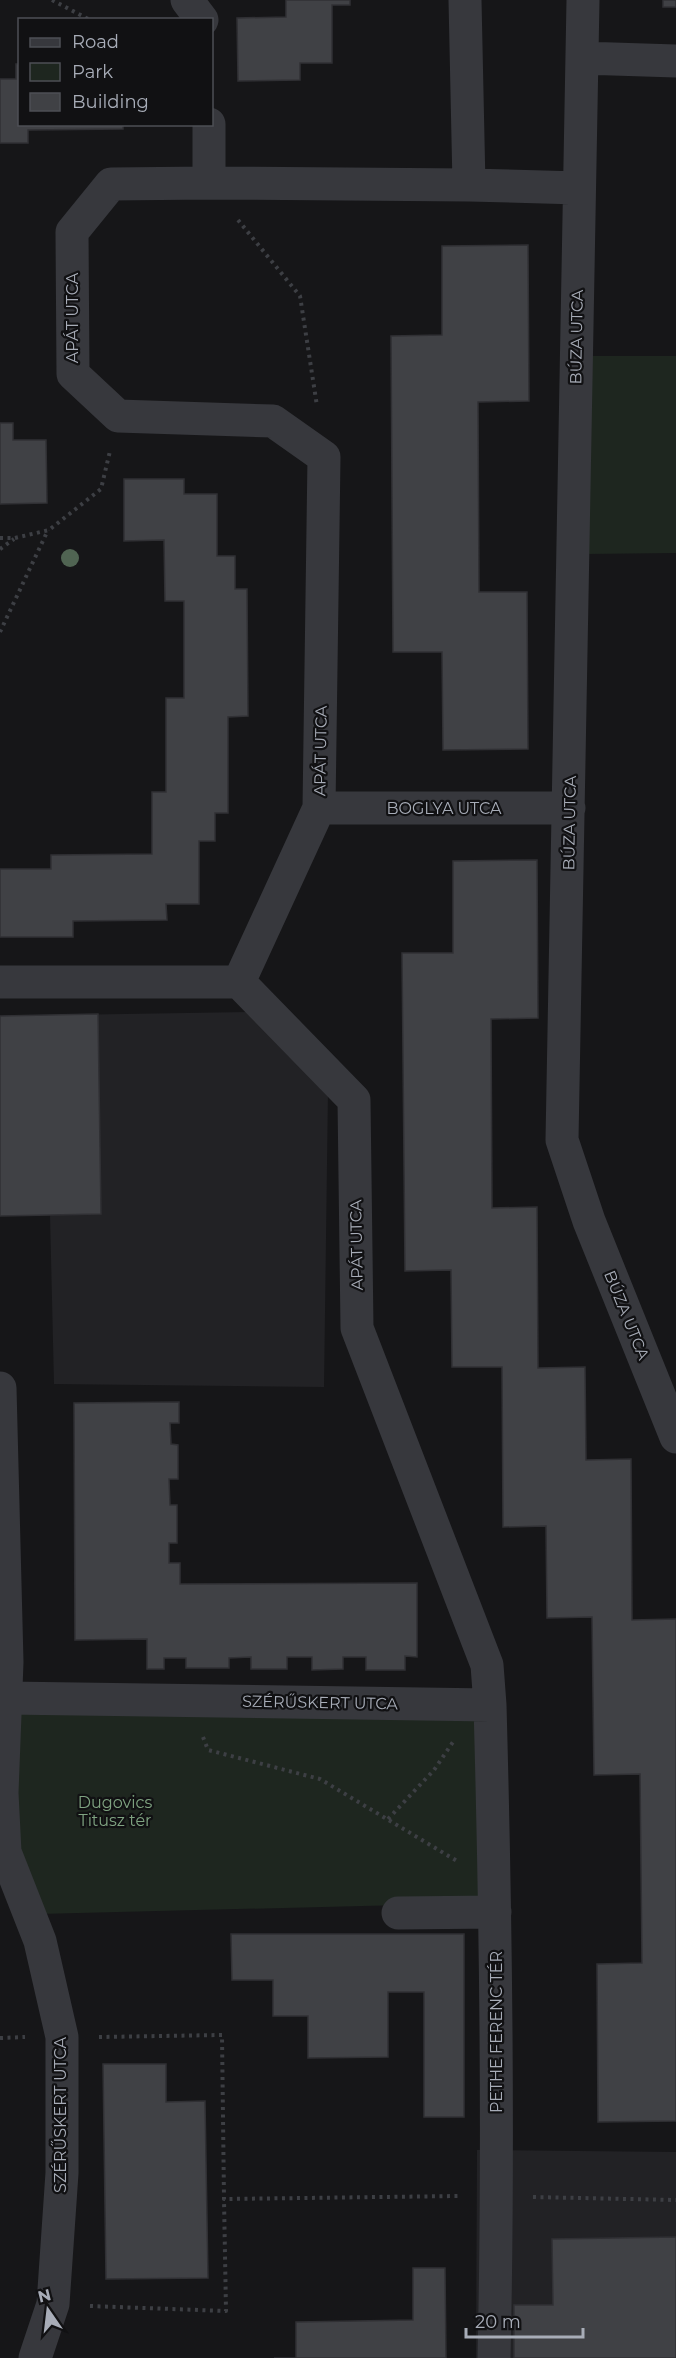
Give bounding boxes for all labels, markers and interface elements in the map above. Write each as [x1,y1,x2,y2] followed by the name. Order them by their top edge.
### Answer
[18,18,213,126] legend
[72,31,119,53] text: Road
[72,61,113,83] text: Park
[72,91,149,113] text: Building
[63,272,82,363] street label: APÁT UTCA
[566,289,587,385] street label: BÚZA UTCA
[310,705,331,796] street label: APÁT UTCA
[559,775,580,871] street label: BÚZA UTCA
[386,799,502,818] street label: BOGLYA UTCA
[346,1199,367,1290] street label: APÁT UTCA
[600,1268,653,1363] street label: BÚZA UTCA
[242,1691,399,1713] street label: SZÉRŰSKERT UTCA
[78,1793,152,1830] park label: Dugovics Titusz tér
[487,1951,506,2113] street label: PETHE FERENC TÉR
[50,2037,70,2193] street label: SZÉRŰSKERT UTCA
[18,2280,78,2340] north arrow
[36,2285,53,2307] text: N
[466,2301,583,2339] scale bar
[475,2311,521,2333] text: 20 m

